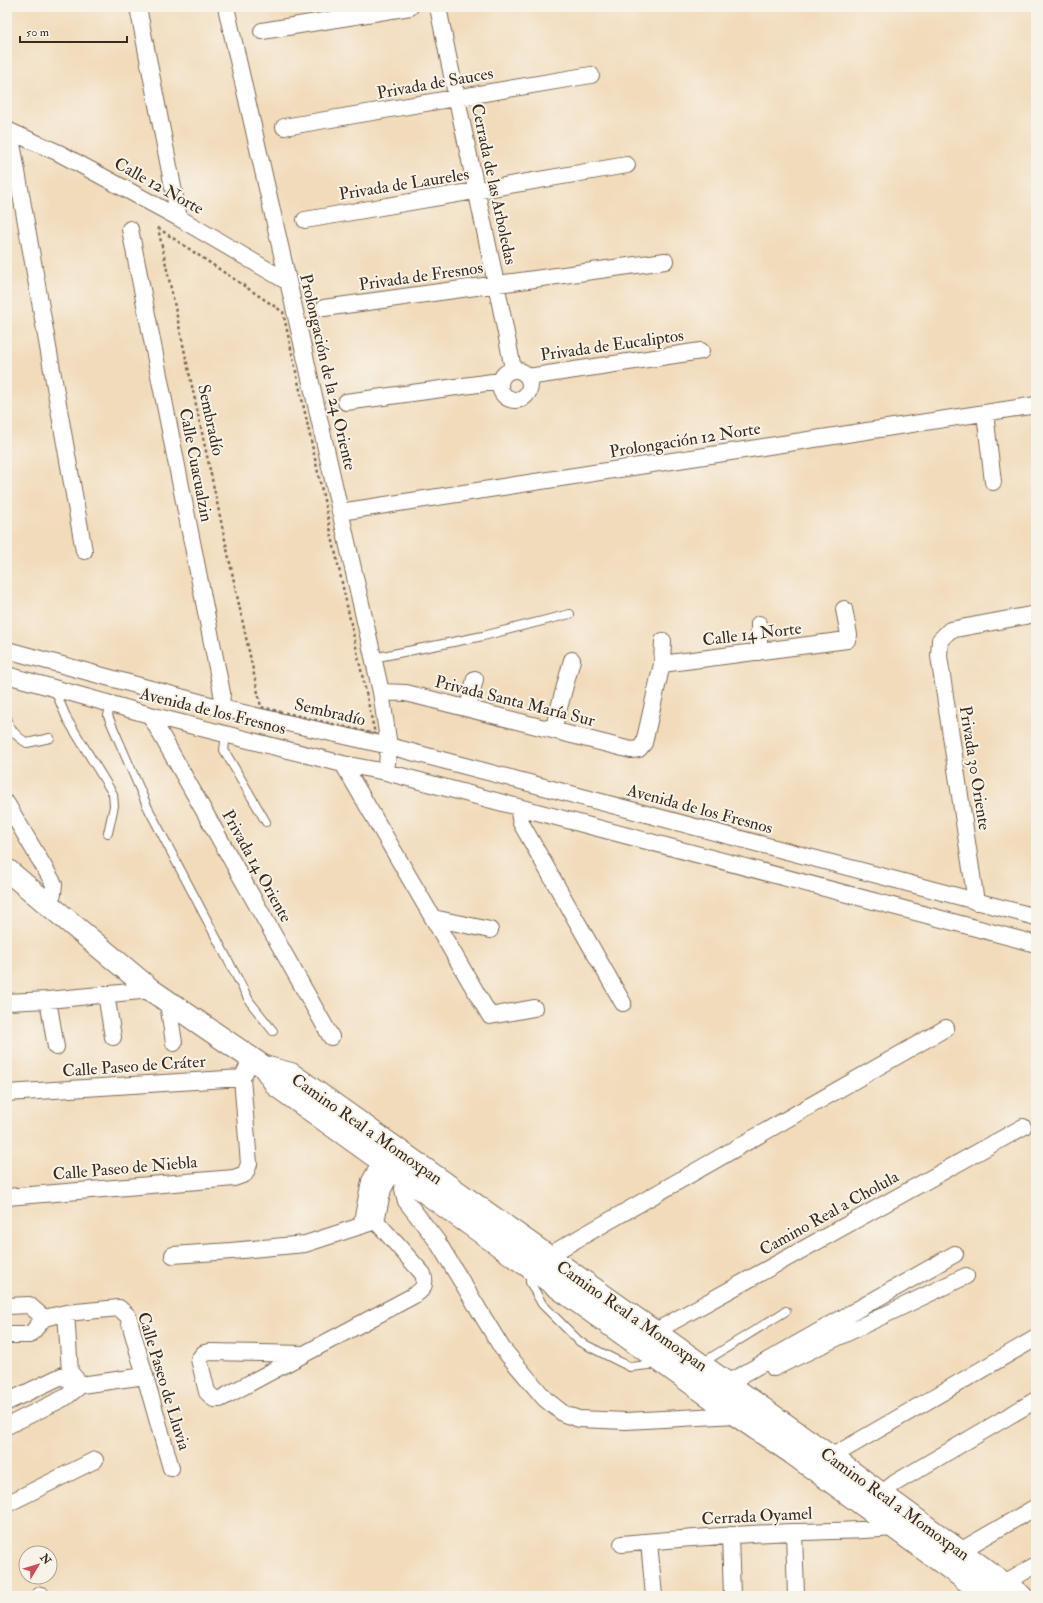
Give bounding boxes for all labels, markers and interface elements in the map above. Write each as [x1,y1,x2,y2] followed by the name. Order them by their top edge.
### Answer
[20,18,127,44] scale bar
[26,25,50,40] text: 50 m
[375,62,495,104] street label: Privada de Sauces
[467,102,521,267] street label: Cerrada de las Arboledas
[111,153,207,219] street label: Calle 12 Norte
[337,163,471,205] street label: Privada de Laureles
[358,257,485,295] street label: Privada de Fresnos
[295,272,361,472] street label: Prolongación de la 24 Oriente
[539,325,685,366] street label: Privada de Eucaliptos
[193,382,229,458] street label: Sembradío
[175,406,217,524] street label: Calle Cuacualzin
[608,418,762,462] street label: Prolongación 12 Norte
[701,618,803,650] street label: Calle 14 Norte
[433,671,598,731] street label: Privada Santa María Sur
[137,682,288,739] street label: Avenida de los Fresnos
[292,694,368,730] street label: Sembradío
[955,704,995,832] street label: Privada 30 Oriente
[624,779,775,839] street label: Avenida de los Fresnos
[217,806,297,926] street label: Privada 14 Oriente
[62,1050,207,1081] street label: Calle Paseo de Cráter
[287,1069,447,1190] street label: Camino Real a Momoxpan
[52,1151,199,1185] street label: Calle Paseo de Niebla
[756,1165,903,1260] street label: Camino Real a Cholula
[552,1256,712,1377] street label: Camino Real a Momoxpan
[133,1309,195,1454] street label: Calle Paseo de Lluvia
[816,1443,974,1566] street label: Camino Real a Momoxpan
[701,1503,814,1530] street label: Cerrada Oyamel
[18,1545,58,1585] north arrow
[37,1550,54,1568] text: N

